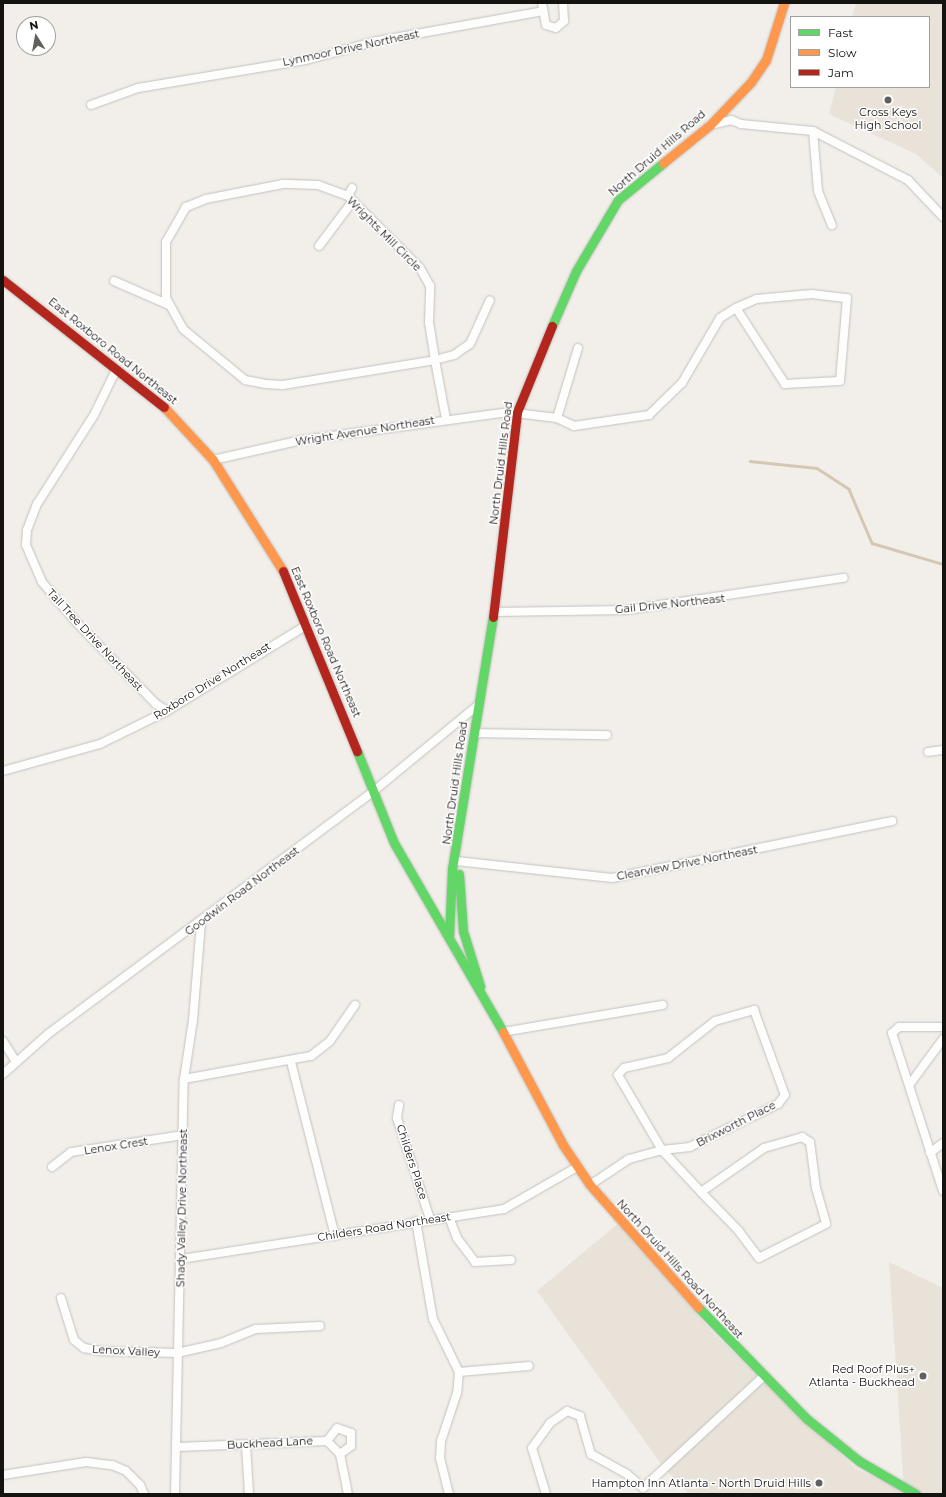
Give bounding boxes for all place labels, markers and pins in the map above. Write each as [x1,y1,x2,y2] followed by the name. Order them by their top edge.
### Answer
[883,95,893,105] marker: Cross Keys High School
[855,106,921,132] place label: Cross Keys High School
[809,1363,915,1389] place label: Red Roof Plus+ Atlanta - Buckhead
[918,1371,928,1381] marker: Red Roof Plus+ Atlanta - Buckhead
[591,1476,811,1490] place label: Hampton Inn Atlanta - North Druid Hills
[814,1478,824,1488] marker: Hampton Inn Atlanta - North Druid Hills

